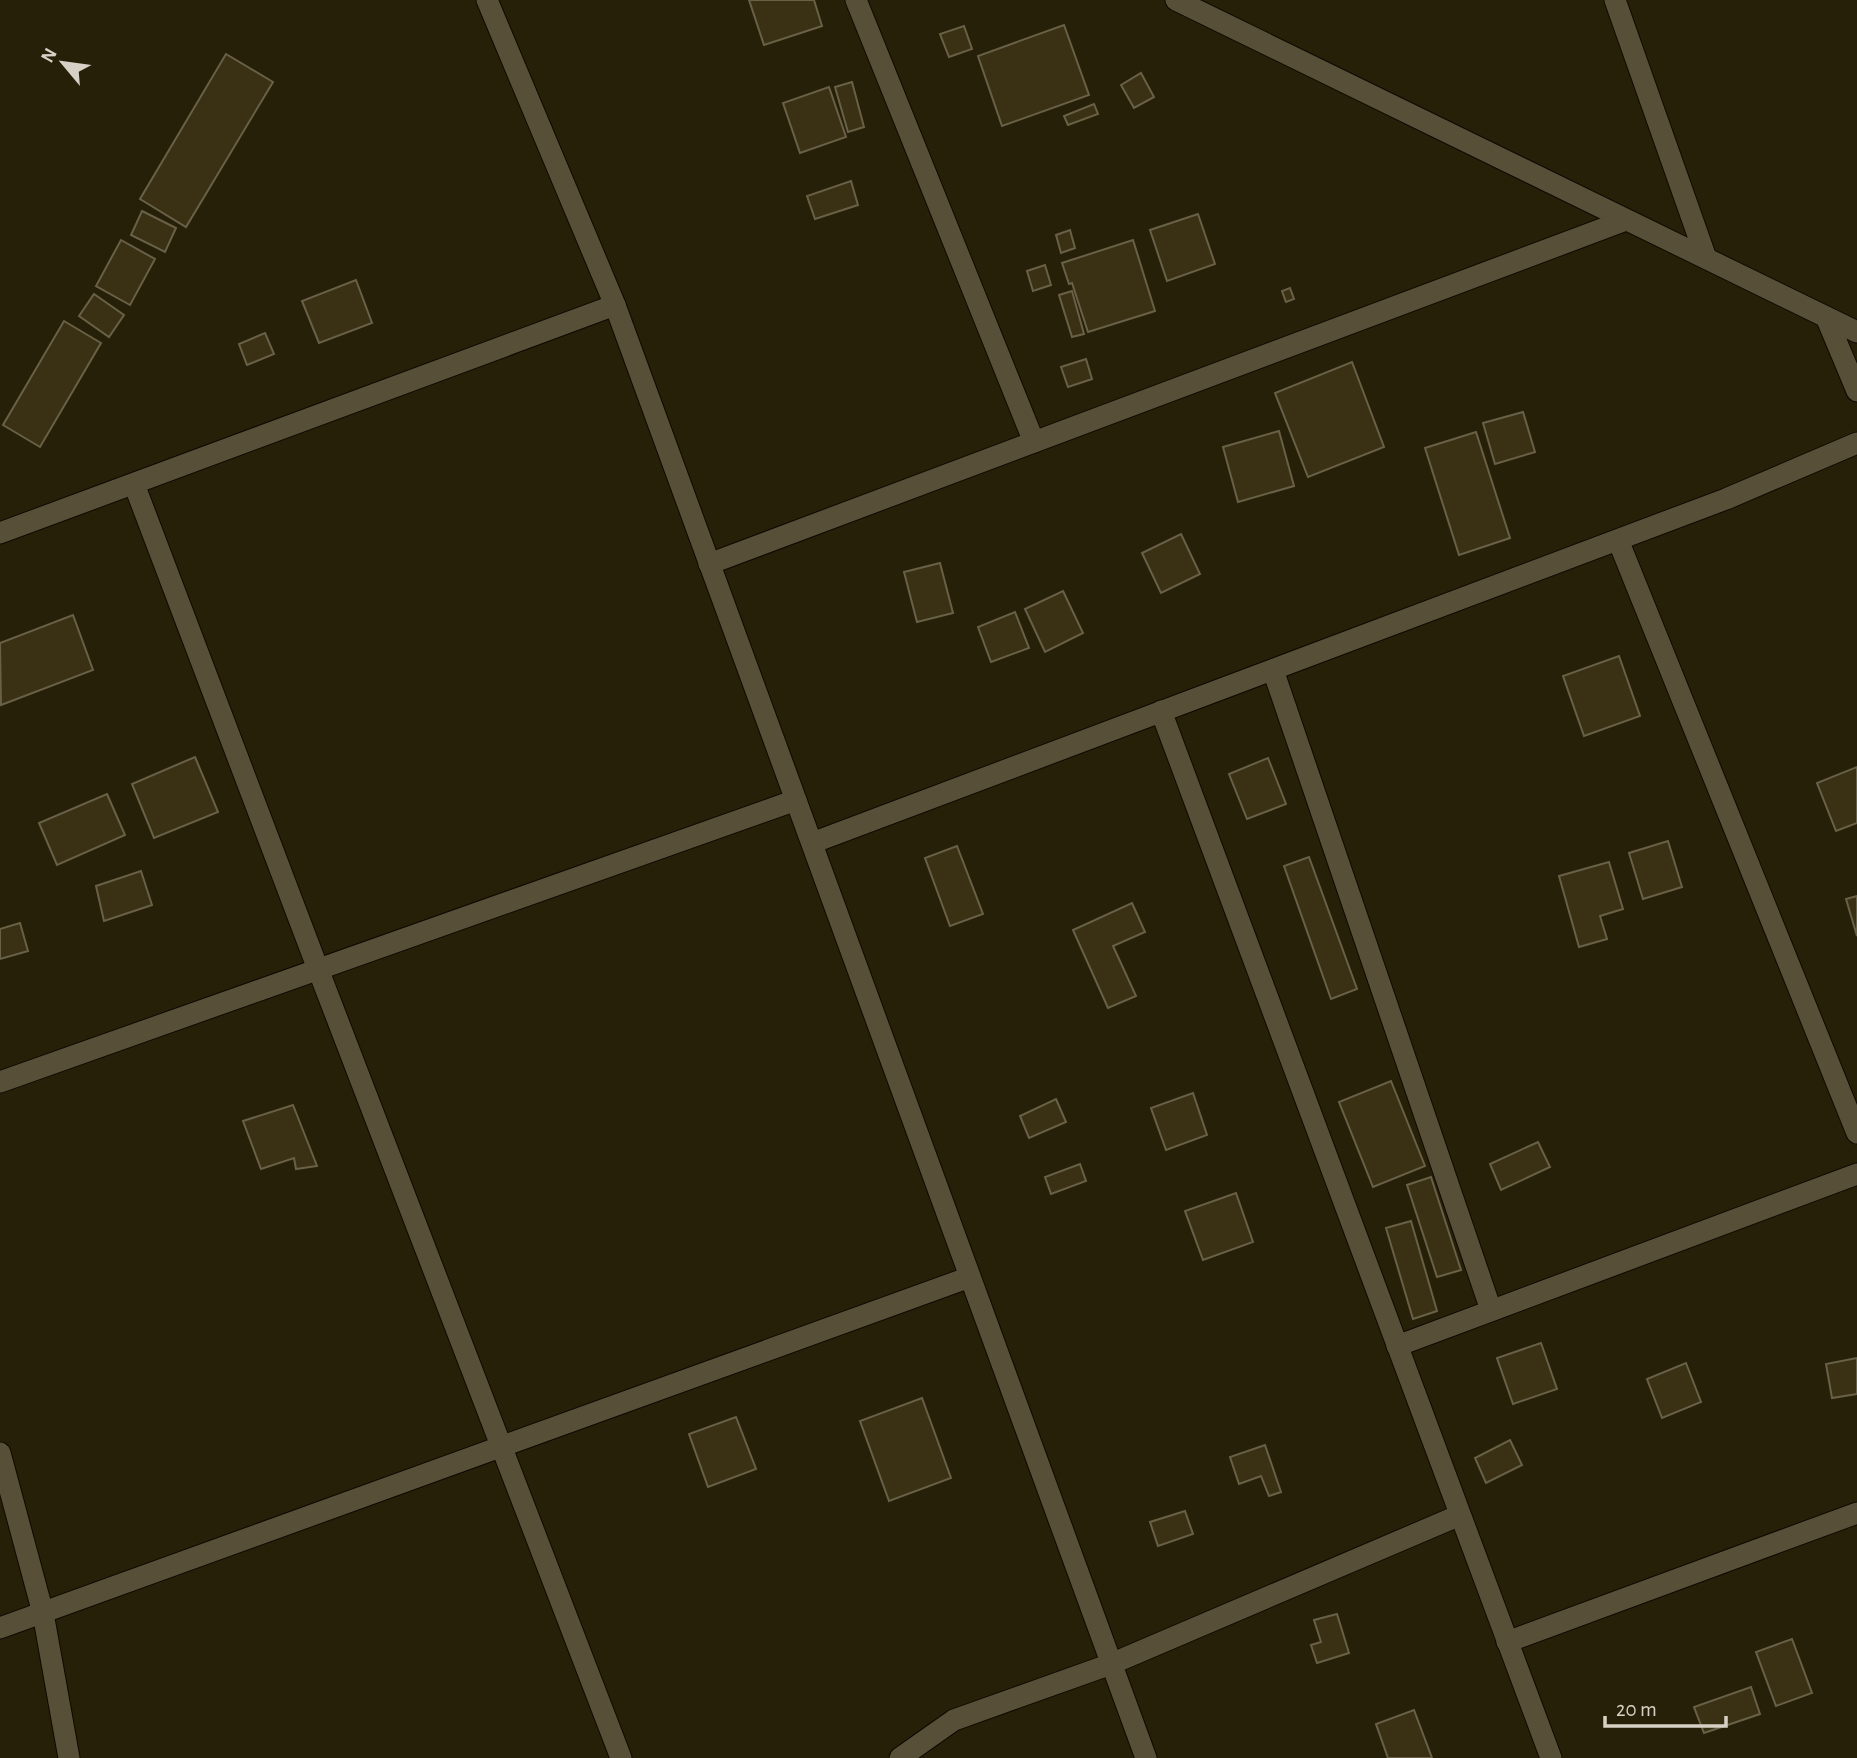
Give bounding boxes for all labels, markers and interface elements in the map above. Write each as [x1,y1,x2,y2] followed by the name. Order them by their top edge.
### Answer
[28,28,98,98] north arrow
[38,45,61,66] text: N
[1605,1684,1726,1728] scale bar
[1616,1699,1657,1720] text: 20 m

